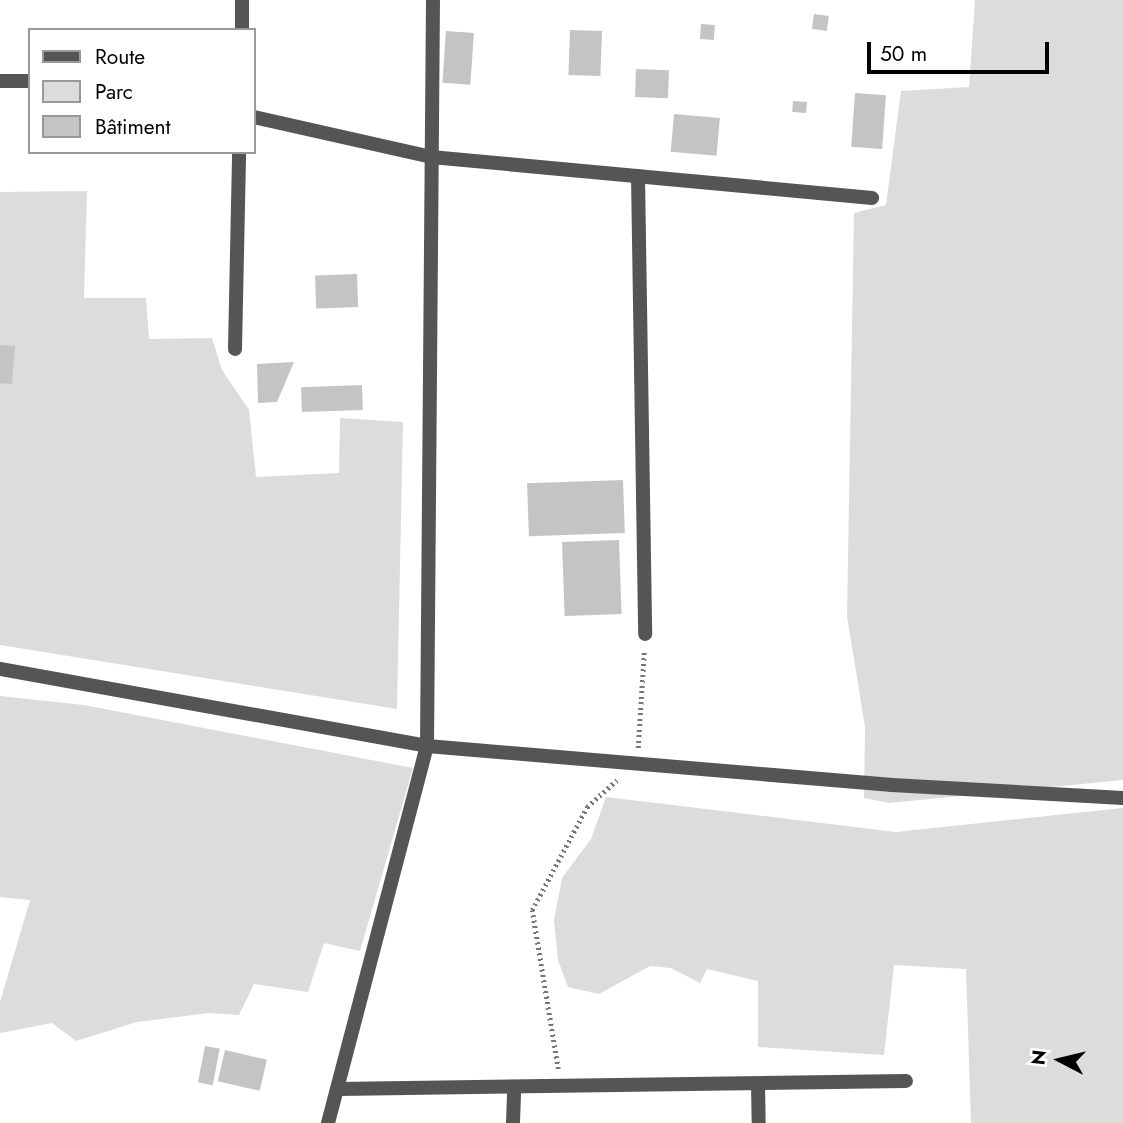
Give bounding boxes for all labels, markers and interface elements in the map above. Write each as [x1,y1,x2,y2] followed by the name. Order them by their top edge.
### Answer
[28,28,256,154] legend
[871,28,1053,72] scale bar
[880,39,927,69] text: 50 m
[95,42,145,72] text: Route
[95,77,133,107] text: Parc
[95,112,171,142] text: Bâtiment
[1025,1025,1095,1095] north arrow
[1024,1048,1053,1067] text: N

